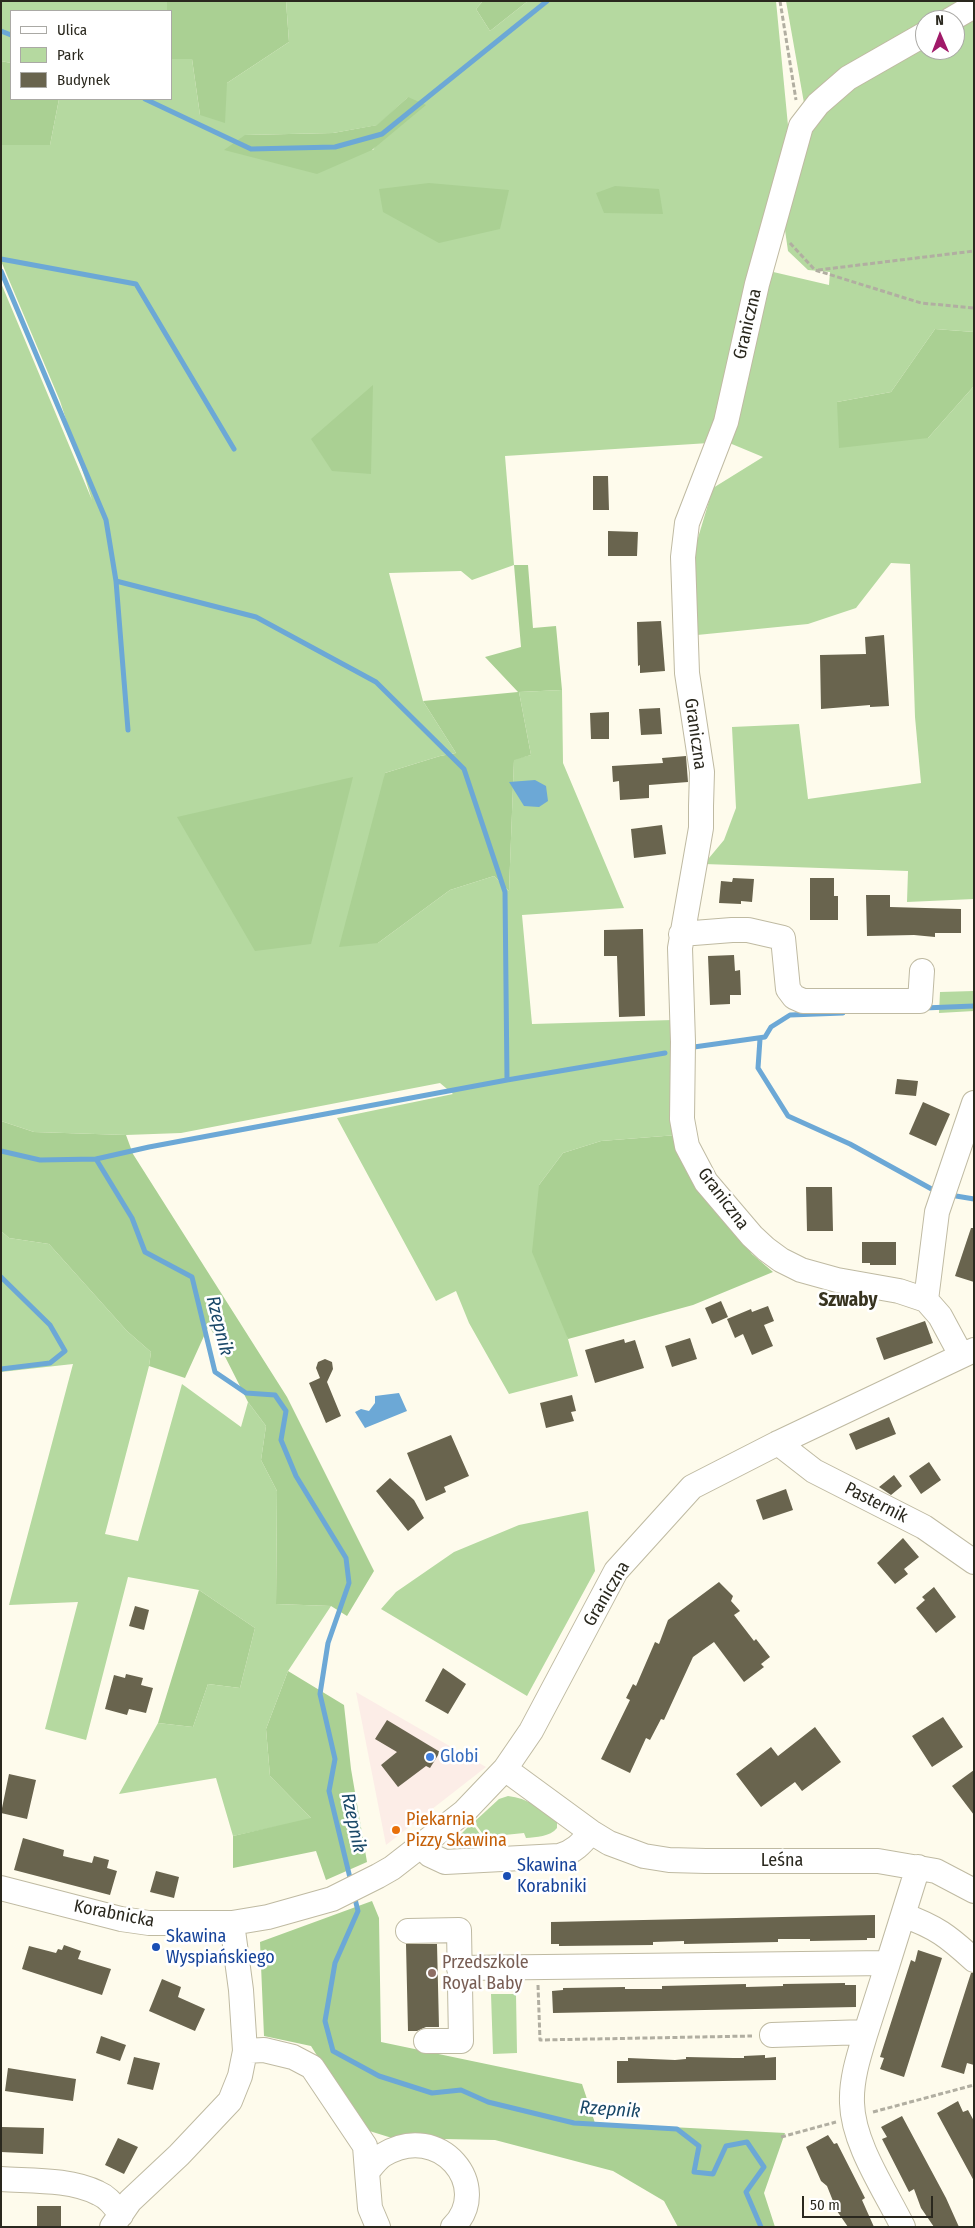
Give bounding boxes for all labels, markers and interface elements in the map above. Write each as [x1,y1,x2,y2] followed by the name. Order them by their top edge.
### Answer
[10,10,172,100] legend
[915,10,965,60] north arrow
[935,12,944,29] text: N
[57,21,87,39] text: Ulica
[57,46,84,64] text: Park
[57,71,110,89] text: Budynek
[729,286,767,362] street label: Graniczna
[679,697,711,771] street label: Graniczna
[693,1164,753,1234] street label: Graniczna
[818,1290,878,1312] district label: Szwaby
[201,1294,237,1358] water label: Rzepnik
[841,1478,911,1528] street label: Pasternik
[579,1558,635,1630] street label: Graniczna
[440,1746,479,1768] place label: Globi
[424,1751,436,1763] marker: Globi
[336,1791,370,1855] water label: Rzepnik
[406,1809,507,1852] place label: Piekarnia Pizzy Skawina
[390,1824,402,1836] marker: Piekarnia Pizzy Skawina
[761,1850,803,1872] street label: Leśna
[517,1855,587,1898] place label: Skawina Korabniki
[501,1870,513,1882] marker: Skawina Korabniki
[72,1896,156,1932] street label: Korabnicka
[166,1926,275,1968] place label: Skawina Wyspiańskiego
[150,1941,162,1953] marker: Skawina Wyspiańskiego
[442,1952,529,1995] place label: Przedszkole Royal Baby
[426,1967,438,1979] marker: Przedszkole Royal Baby
[579,2097,641,2123] water label: Rzepnik
[805,2186,936,2218] scale bar
[810,2196,840,2214] text: 50 m

